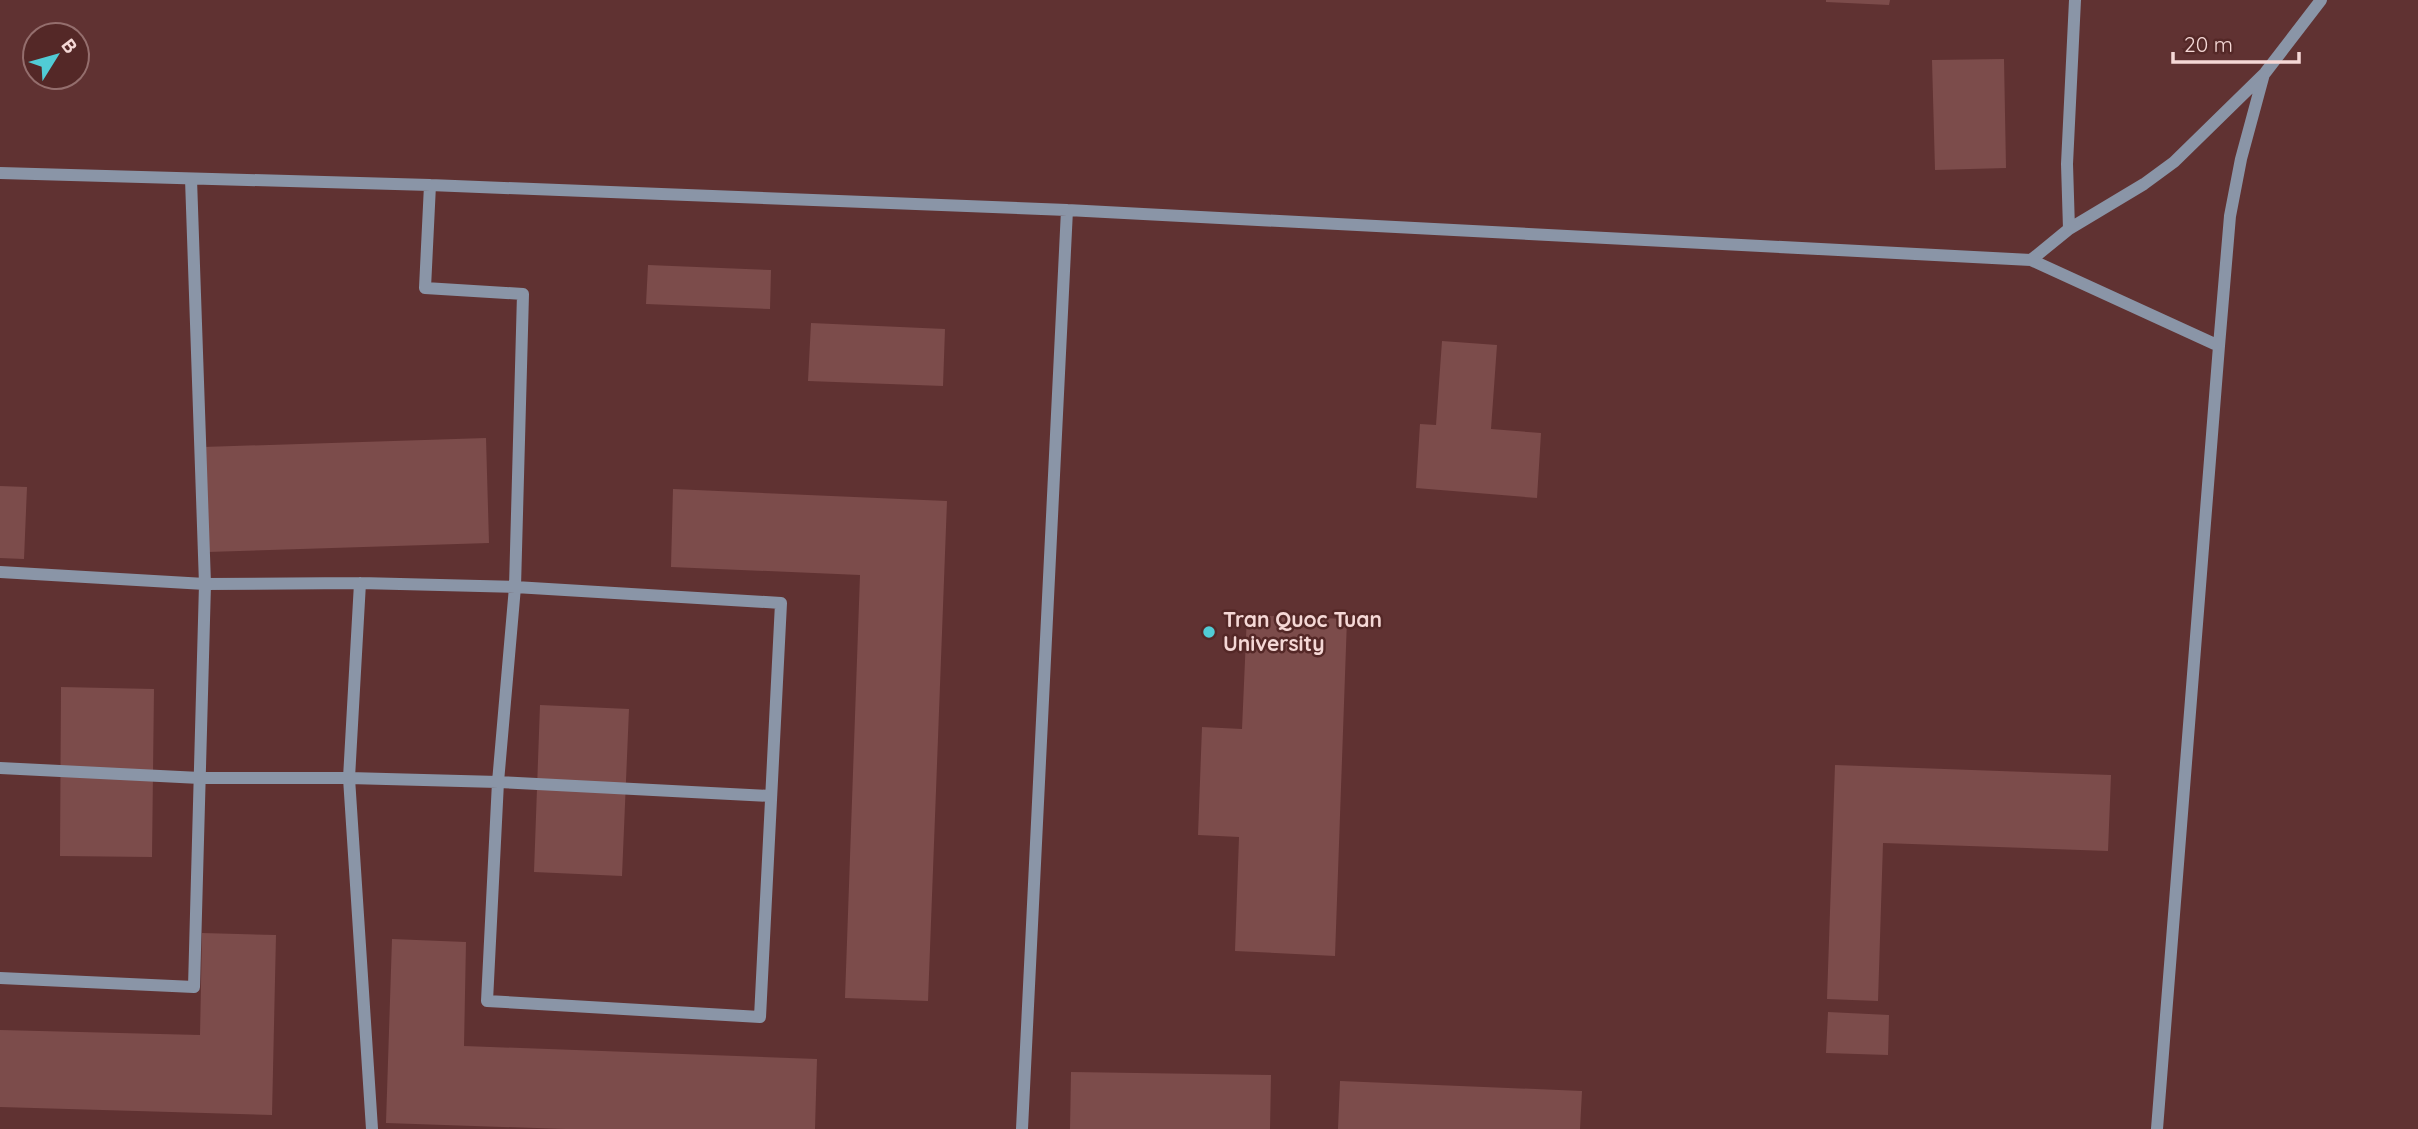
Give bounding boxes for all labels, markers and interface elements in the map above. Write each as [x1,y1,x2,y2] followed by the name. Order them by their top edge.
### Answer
[21,21,91,91] north arrow
[2173,21,2299,65] scale bar
[2184,31,2233,57] text: 20 m
[56,34,83,58] text: B
[1223,606,1382,656] place label: Tran Quoc Tuan University
[1201,624,1217,640] marker: Tran Quoc Tuan University

